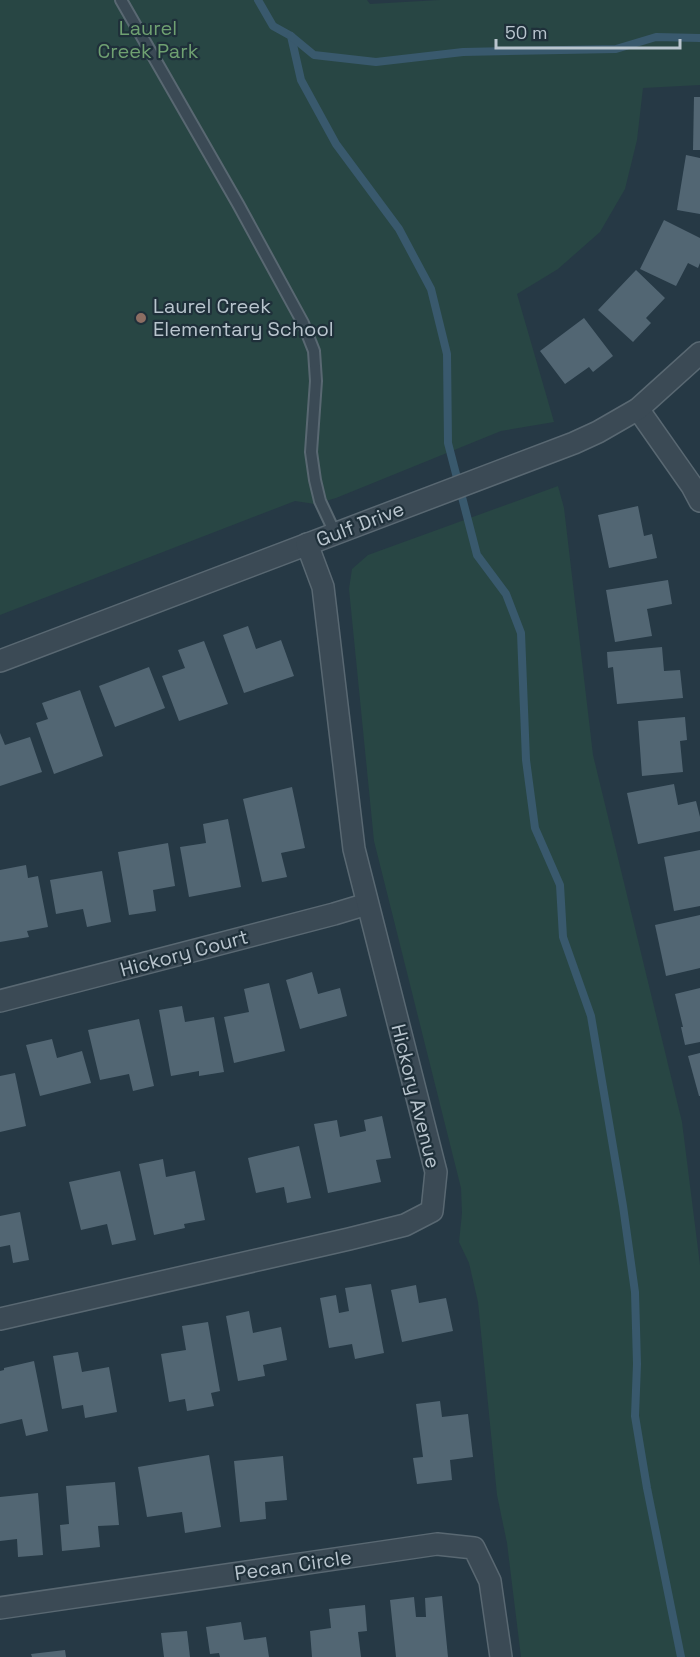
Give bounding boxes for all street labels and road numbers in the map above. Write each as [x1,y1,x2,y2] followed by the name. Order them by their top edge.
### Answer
[312,495,408,553] street label: Gulf Drive
[117,923,251,983] street label: Hickory Court
[386,1021,446,1171] street label: Hickory Avenue
[233,1544,353,1586] street label: Pecan Circle

